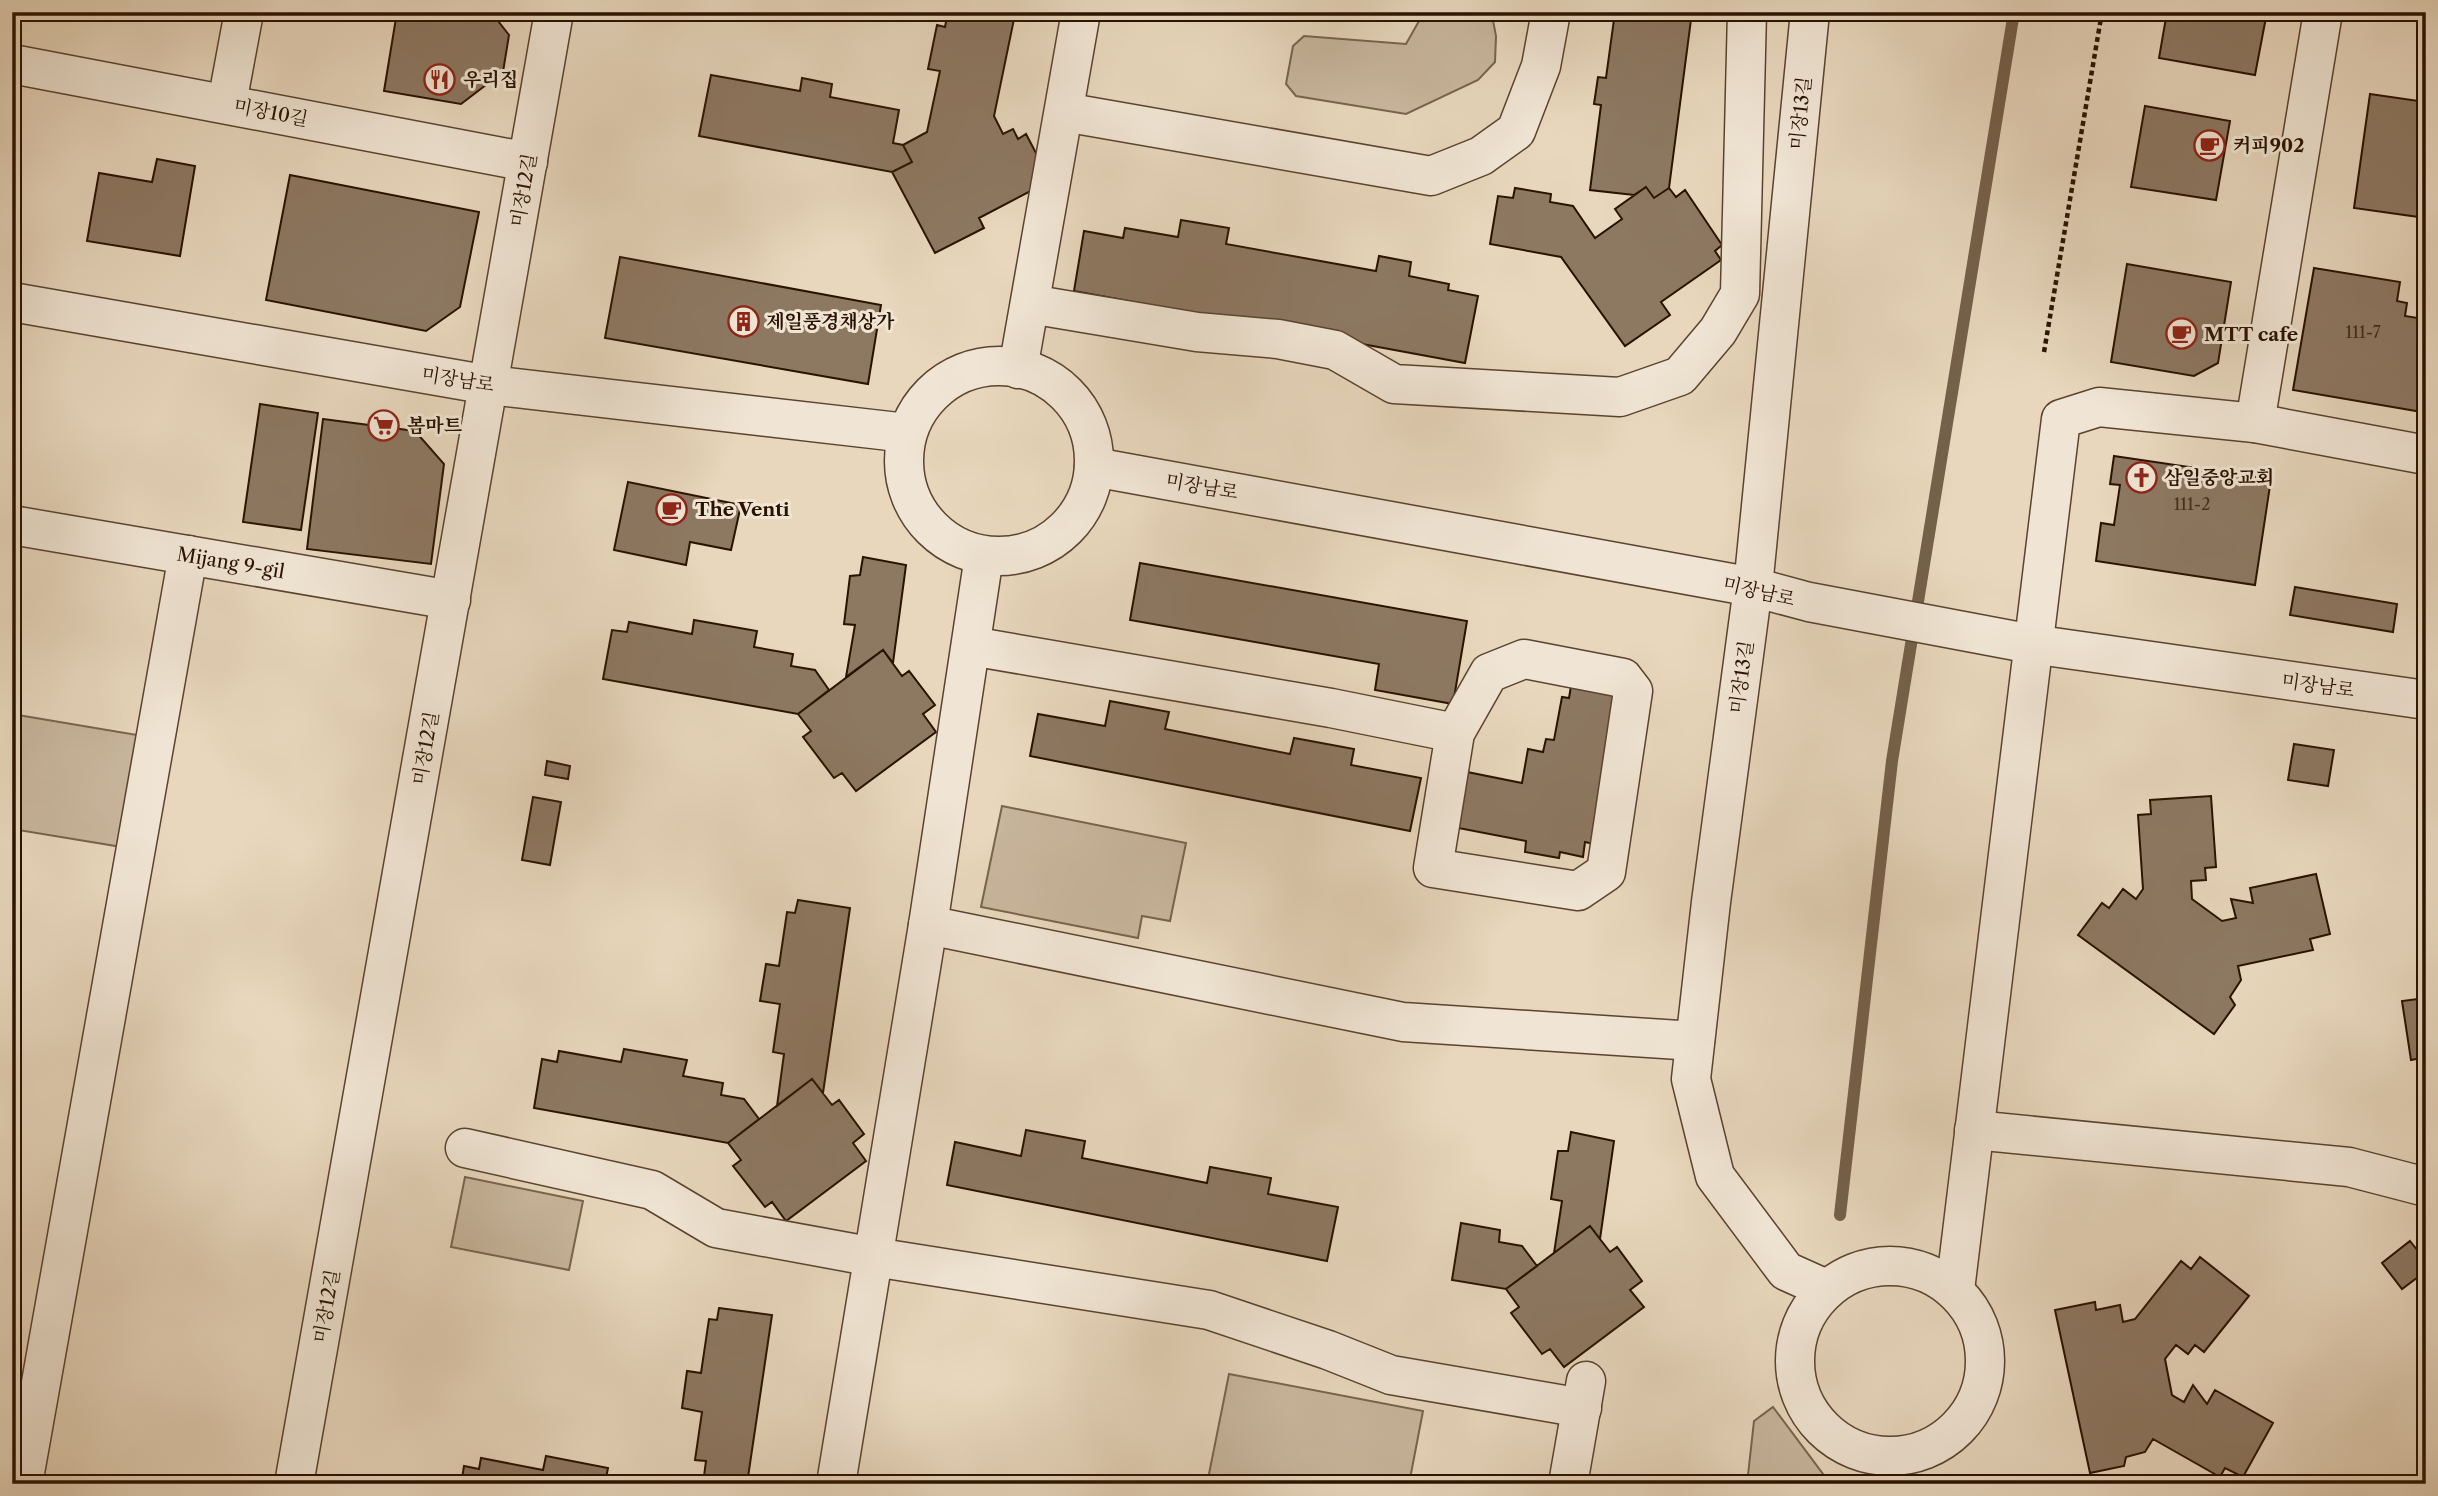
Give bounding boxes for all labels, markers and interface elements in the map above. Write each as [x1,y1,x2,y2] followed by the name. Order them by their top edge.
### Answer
[423,62,457,96] restaurant icon: 우리집
[463,68,518,91] place label: 우리집
[1785,75,1816,151] street label: 미장13길
[232,94,310,131] street label: 미장10길
[2193,128,2227,162] cafe icon: 커피902
[2233,134,2304,157] place label: 커피902
[506,152,541,229] street label: 미장12길
[726,304,760,338] building icon: 제일풍경채상가
[766,310,895,333] place label: 제일풍경채상가
[2164,317,2198,351] cafe icon: MTT cafe
[2345,322,2381,342] house number: 111-7
[2204,323,2298,346] place label: MTT cafe
[420,362,496,397] street label: 미장남로
[367,408,401,442] supermarket icon: 봄마트
[407,414,463,437] place label: 봄마트
[2124,460,2158,494] church icon: 삼일중앙교회
[2164,466,2274,489] place label: 삼일중앙교회
[1164,469,1240,504] street label: 미장남로
[655,492,689,526] cafe icon: The Venti
[2174,494,2210,514] house number: 111-2
[695,498,790,521] place label: The Venti
[175,542,287,583] street label: Mijang 9-gil
[1721,572,1797,611] street label: 미장남로
[1725,639,1758,715] street label: 미장13길
[2280,669,2356,702] street label: 미장남로
[408,710,443,787] street label: 미장12길
[309,1268,344,1345] street label: 미장12길

